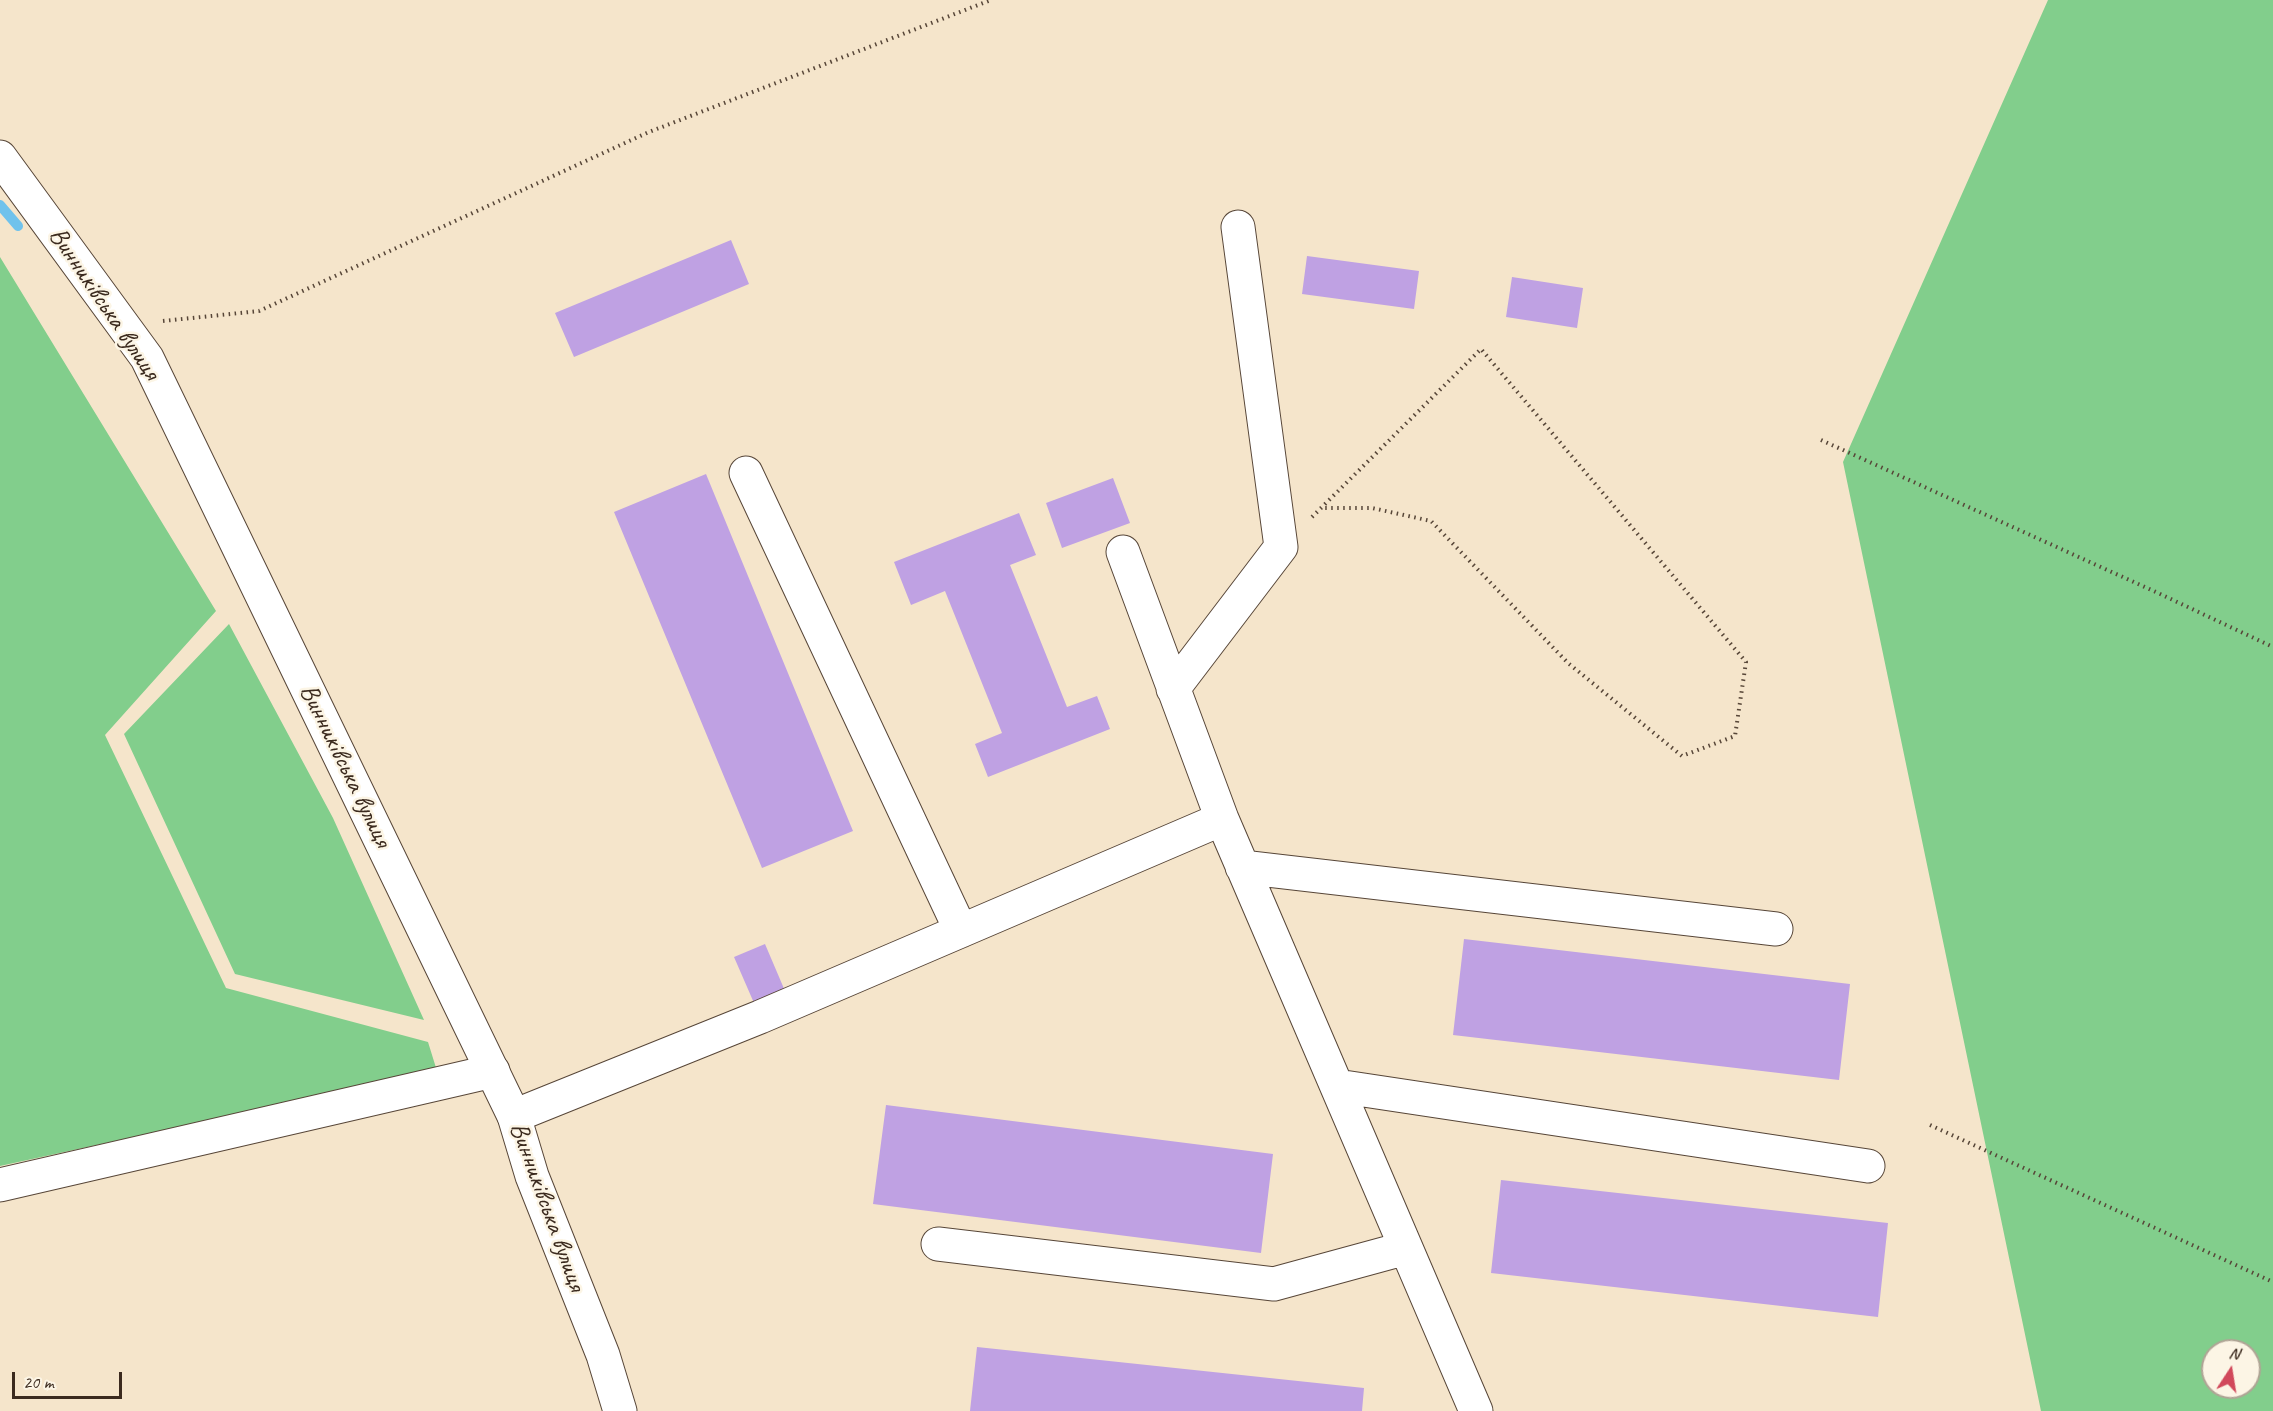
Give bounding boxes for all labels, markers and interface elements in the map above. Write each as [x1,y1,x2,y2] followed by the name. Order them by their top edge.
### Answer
[42,222,166,386] street label: Винниківська вулиця
[292,679,398,853] street label: Винниківська вулиця
[502,1118,592,1296] street label: Винниківська вулиця
[2201,1339,2261,1399] north arrow
[2227,1343,2241,1364] text: N
[15,1360,124,1398] scale bar
[23,1371,54,1393] text: 20 m

